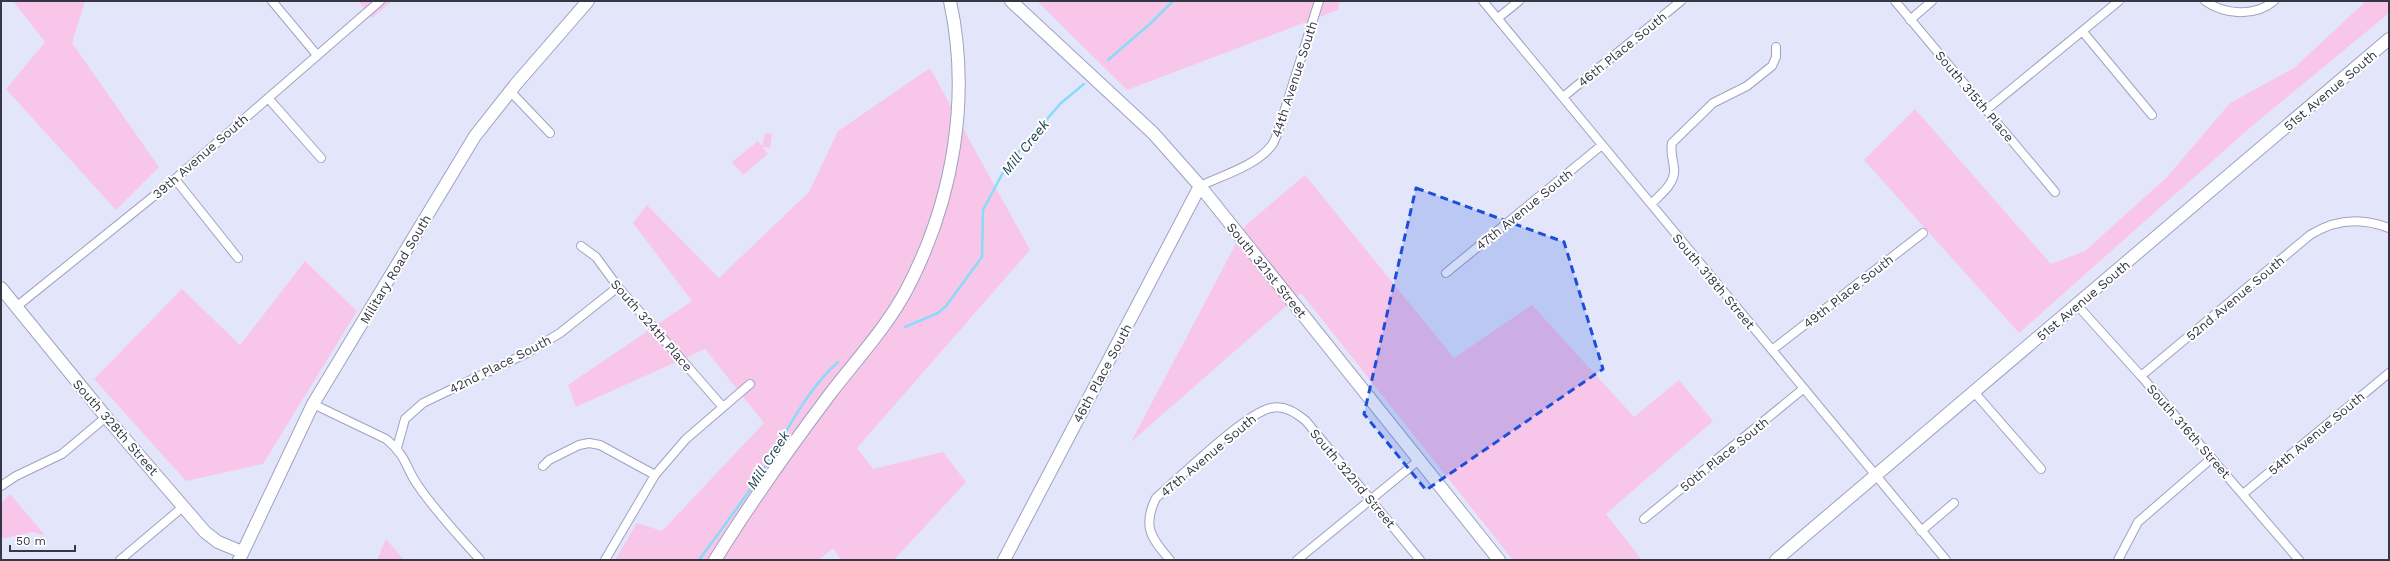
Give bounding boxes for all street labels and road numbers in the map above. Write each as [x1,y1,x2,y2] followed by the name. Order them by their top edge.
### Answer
[1575,9,1670,90] street label: 46th Place South
[1269,19,1320,139] street label: 44th Avenue South
[2281,47,2380,134] street label: 51st Avenue South
[1932,48,2017,145] street label: South 315th Place
[150,111,251,202] street label: 39th Avenue South
[1473,166,1576,253] street label: 47th Avenue South
[357,212,434,327] street label: Military Road South
[1224,220,1310,321] street label: South 321st Street
[1669,231,1758,332] street label: South 318th Street
[1800,252,1896,331] street label: 49th Place South
[2183,253,2287,344] street label: 52nd Avenue South
[2034,257,2133,344] street label: 51st Avenue South
[608,276,696,374] street label: South 324th Place
[1070,321,1135,425] street label: 46th Place South
[447,332,554,397] street label: 42nd Place South
[70,376,162,479] street label: South 328th Street
[2144,381,2234,482] street label: South 316th Street
[2265,389,2367,478] street label: 54th Avenue South
[1158,411,1259,500] street label: 47th Avenue South
[1677,414,1772,495] street label: 50th Place South
[1307,426,1399,531] street label: South 322nd Street

